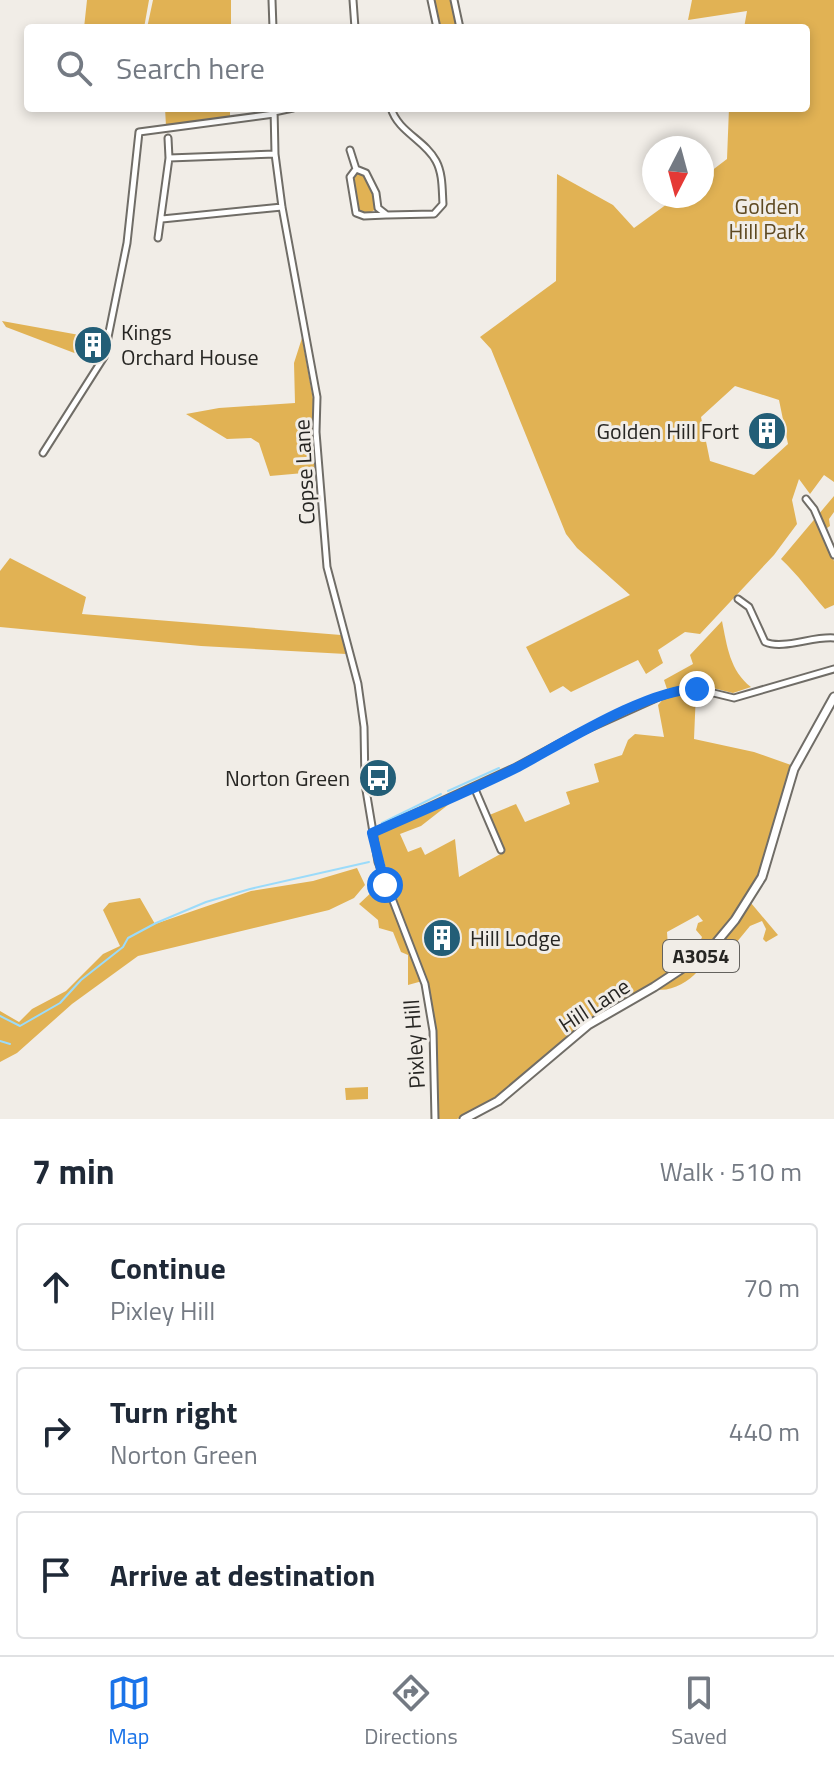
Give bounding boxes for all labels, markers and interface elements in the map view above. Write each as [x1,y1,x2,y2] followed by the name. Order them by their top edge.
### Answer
[24,24,810,112] search box
[116,45,265,91] text: Search here
[52,46,96,90] icon: search
[642,136,714,208] north arrow
[729,189,806,248] park label: Golden Hill Park
[121,315,259,374] place label: Kings Orchard House
[72,324,114,366] building icon: Kings Orchard House
[746,410,788,452] building icon: Golden Hill Fort
[597,414,739,448] place label: Golden Hill Fort
[284,418,324,526] street label: Copse Lane
[679,671,715,707] route end
[357,757,399,799] bus stop icon: Norton Green
[225,761,350,795] place label: Norton Green
[367,867,403,903] route start
[421,917,463,959] building icon: Hill Lodge
[470,921,561,955] place label: Hill Lodge
[663,940,739,972] road number: A3054
[552,969,636,1041] street label: Hill Lane
[394,998,434,1090] street label: Pixley Hill
[32,1145,115,1197] text: 7 min
[660,1152,802,1191] text: Walk · 510 m
[110,1245,226,1291] text: Continue
[34,1265,78,1309] icon: ahead
[743,1268,800,1307] text: 70 m
[110,1291,215,1330] text: Pixley Hill
[110,1389,238,1435] text: Turn right
[34,1409,78,1453] icon: right
[729,1412,800,1451] text: 440 m
[110,1435,258,1474] text: Norton Green
[110,1552,375,1598] text: Arrive at destination
[34,1553,78,1597] icon: arrive
[107,1671,151,1753] tab: Map
[364,1671,458,1753] tab: Directions
[671,1671,727,1753] tab: Saved

